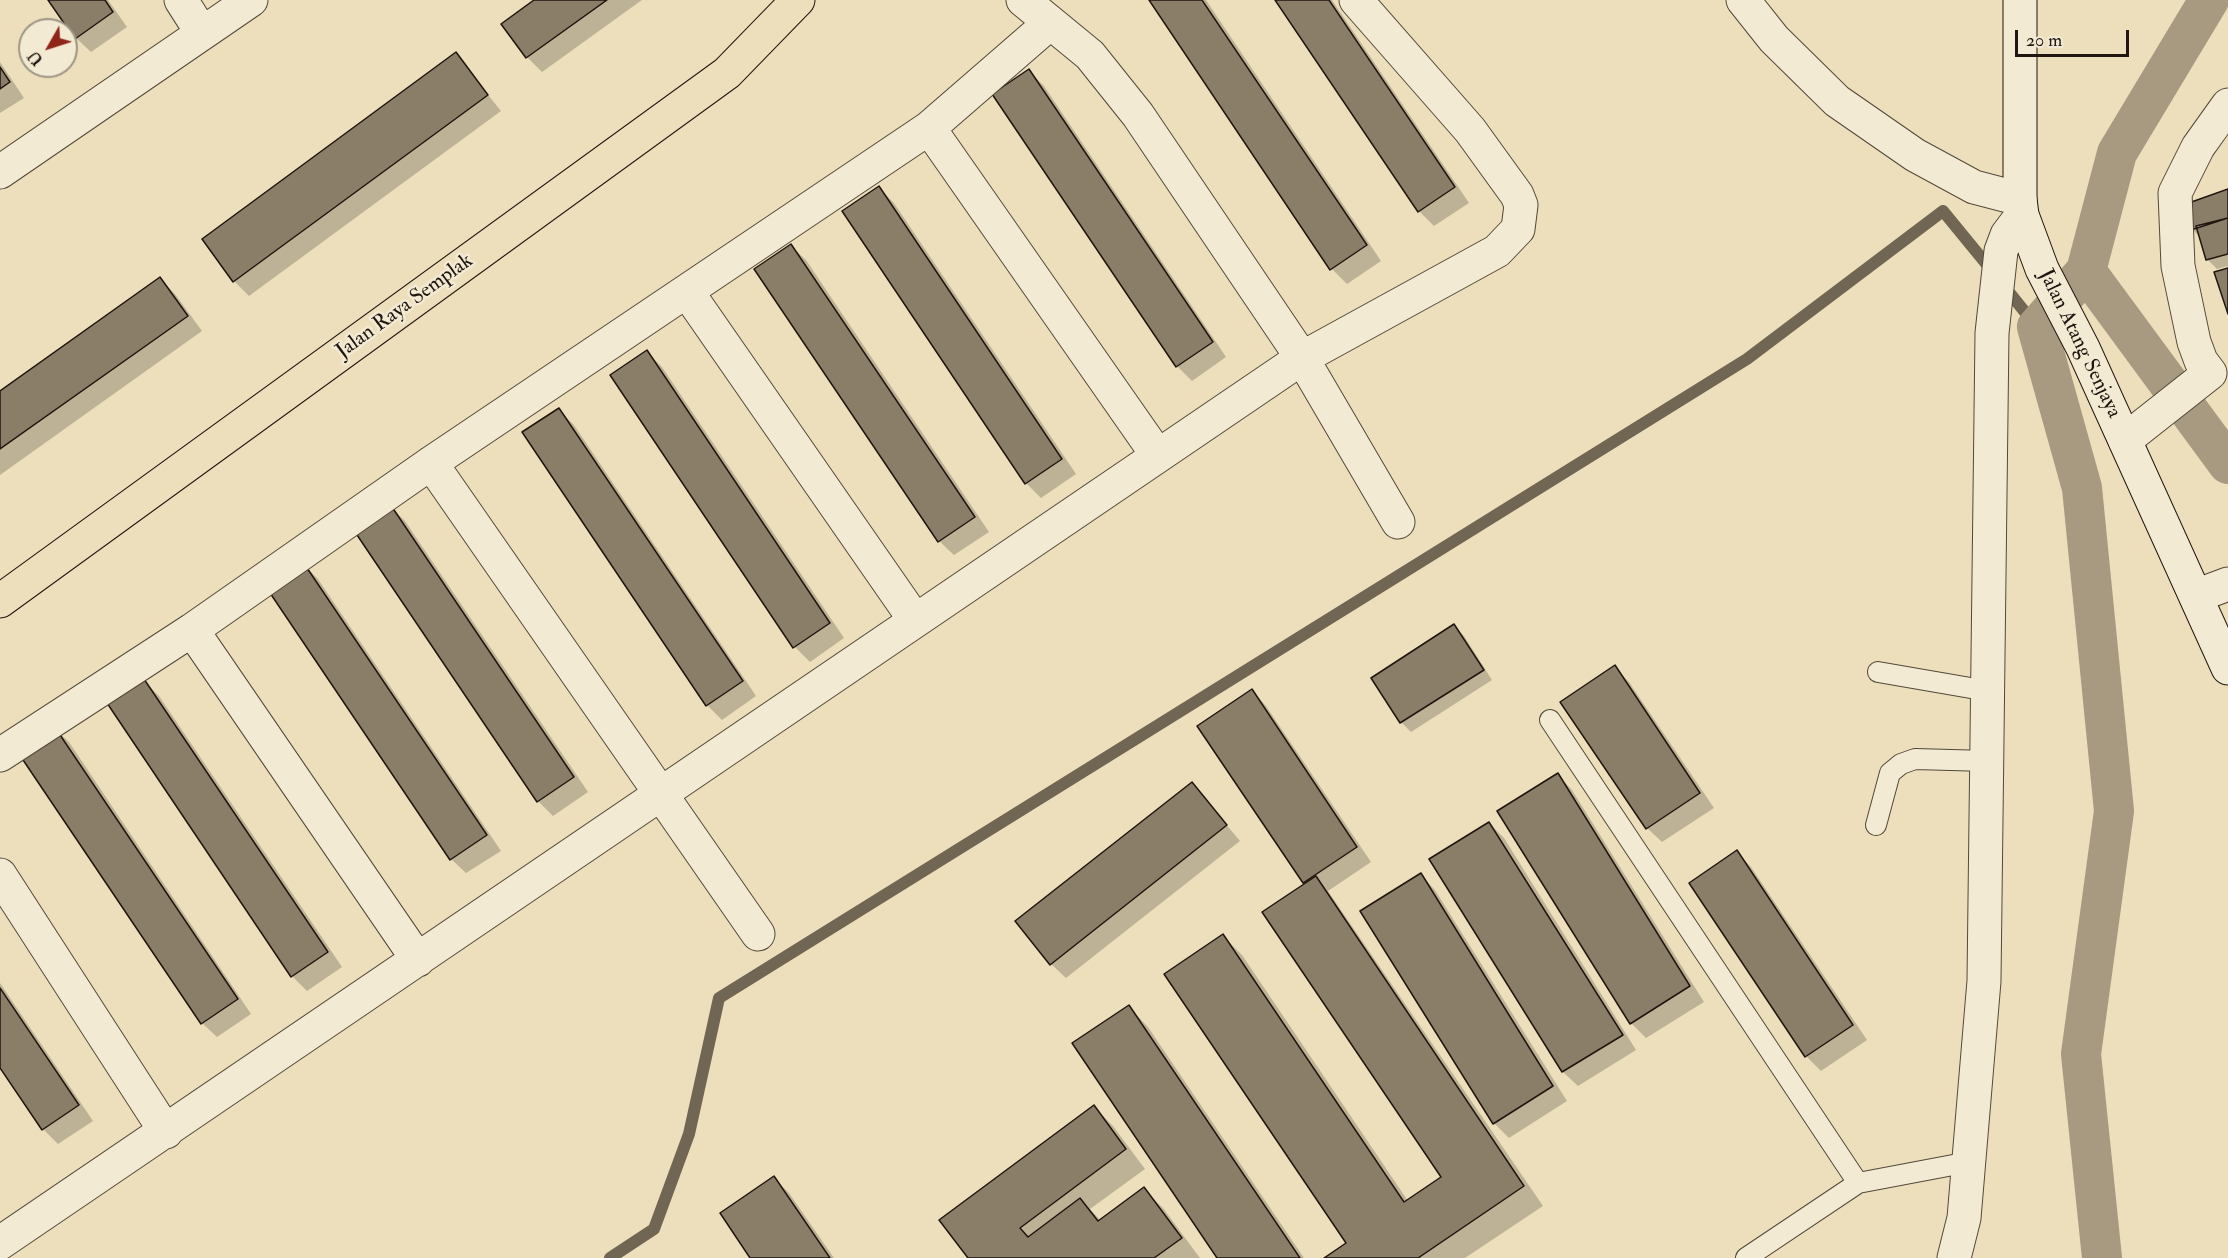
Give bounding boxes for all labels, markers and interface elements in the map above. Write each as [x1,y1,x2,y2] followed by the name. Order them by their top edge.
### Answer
[18,18,78,78] north arrow
[2018,18,2132,56] scale bar
[2026,29,2062,52] text: 20 m
[24,47,48,70] text: U
[332,249,478,365] street label: Jalan Raya Semplak
[2032,265,2126,423] street label: Jalan Atang Senjaya

